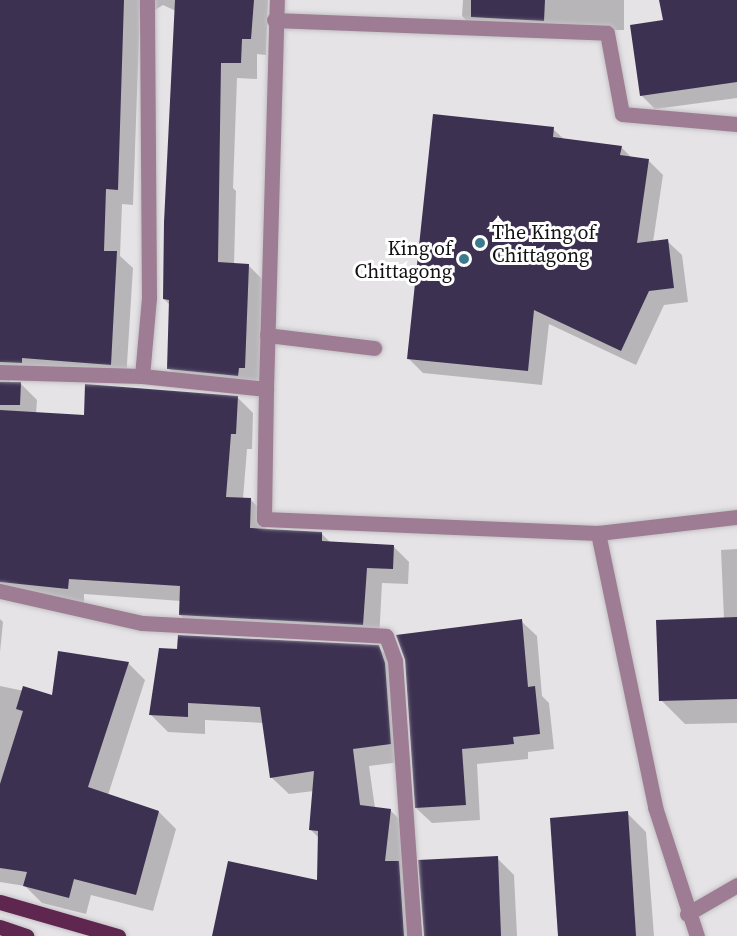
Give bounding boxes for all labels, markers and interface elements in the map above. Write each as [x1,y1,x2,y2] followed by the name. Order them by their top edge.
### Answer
[492,220,595,267] place label: The King of Chittagong
[355,236,452,283] place label: King of Chittagong
[473,236,487,250] marker: The King of Chittagong
[457,252,471,266] marker: King of Chittagong

